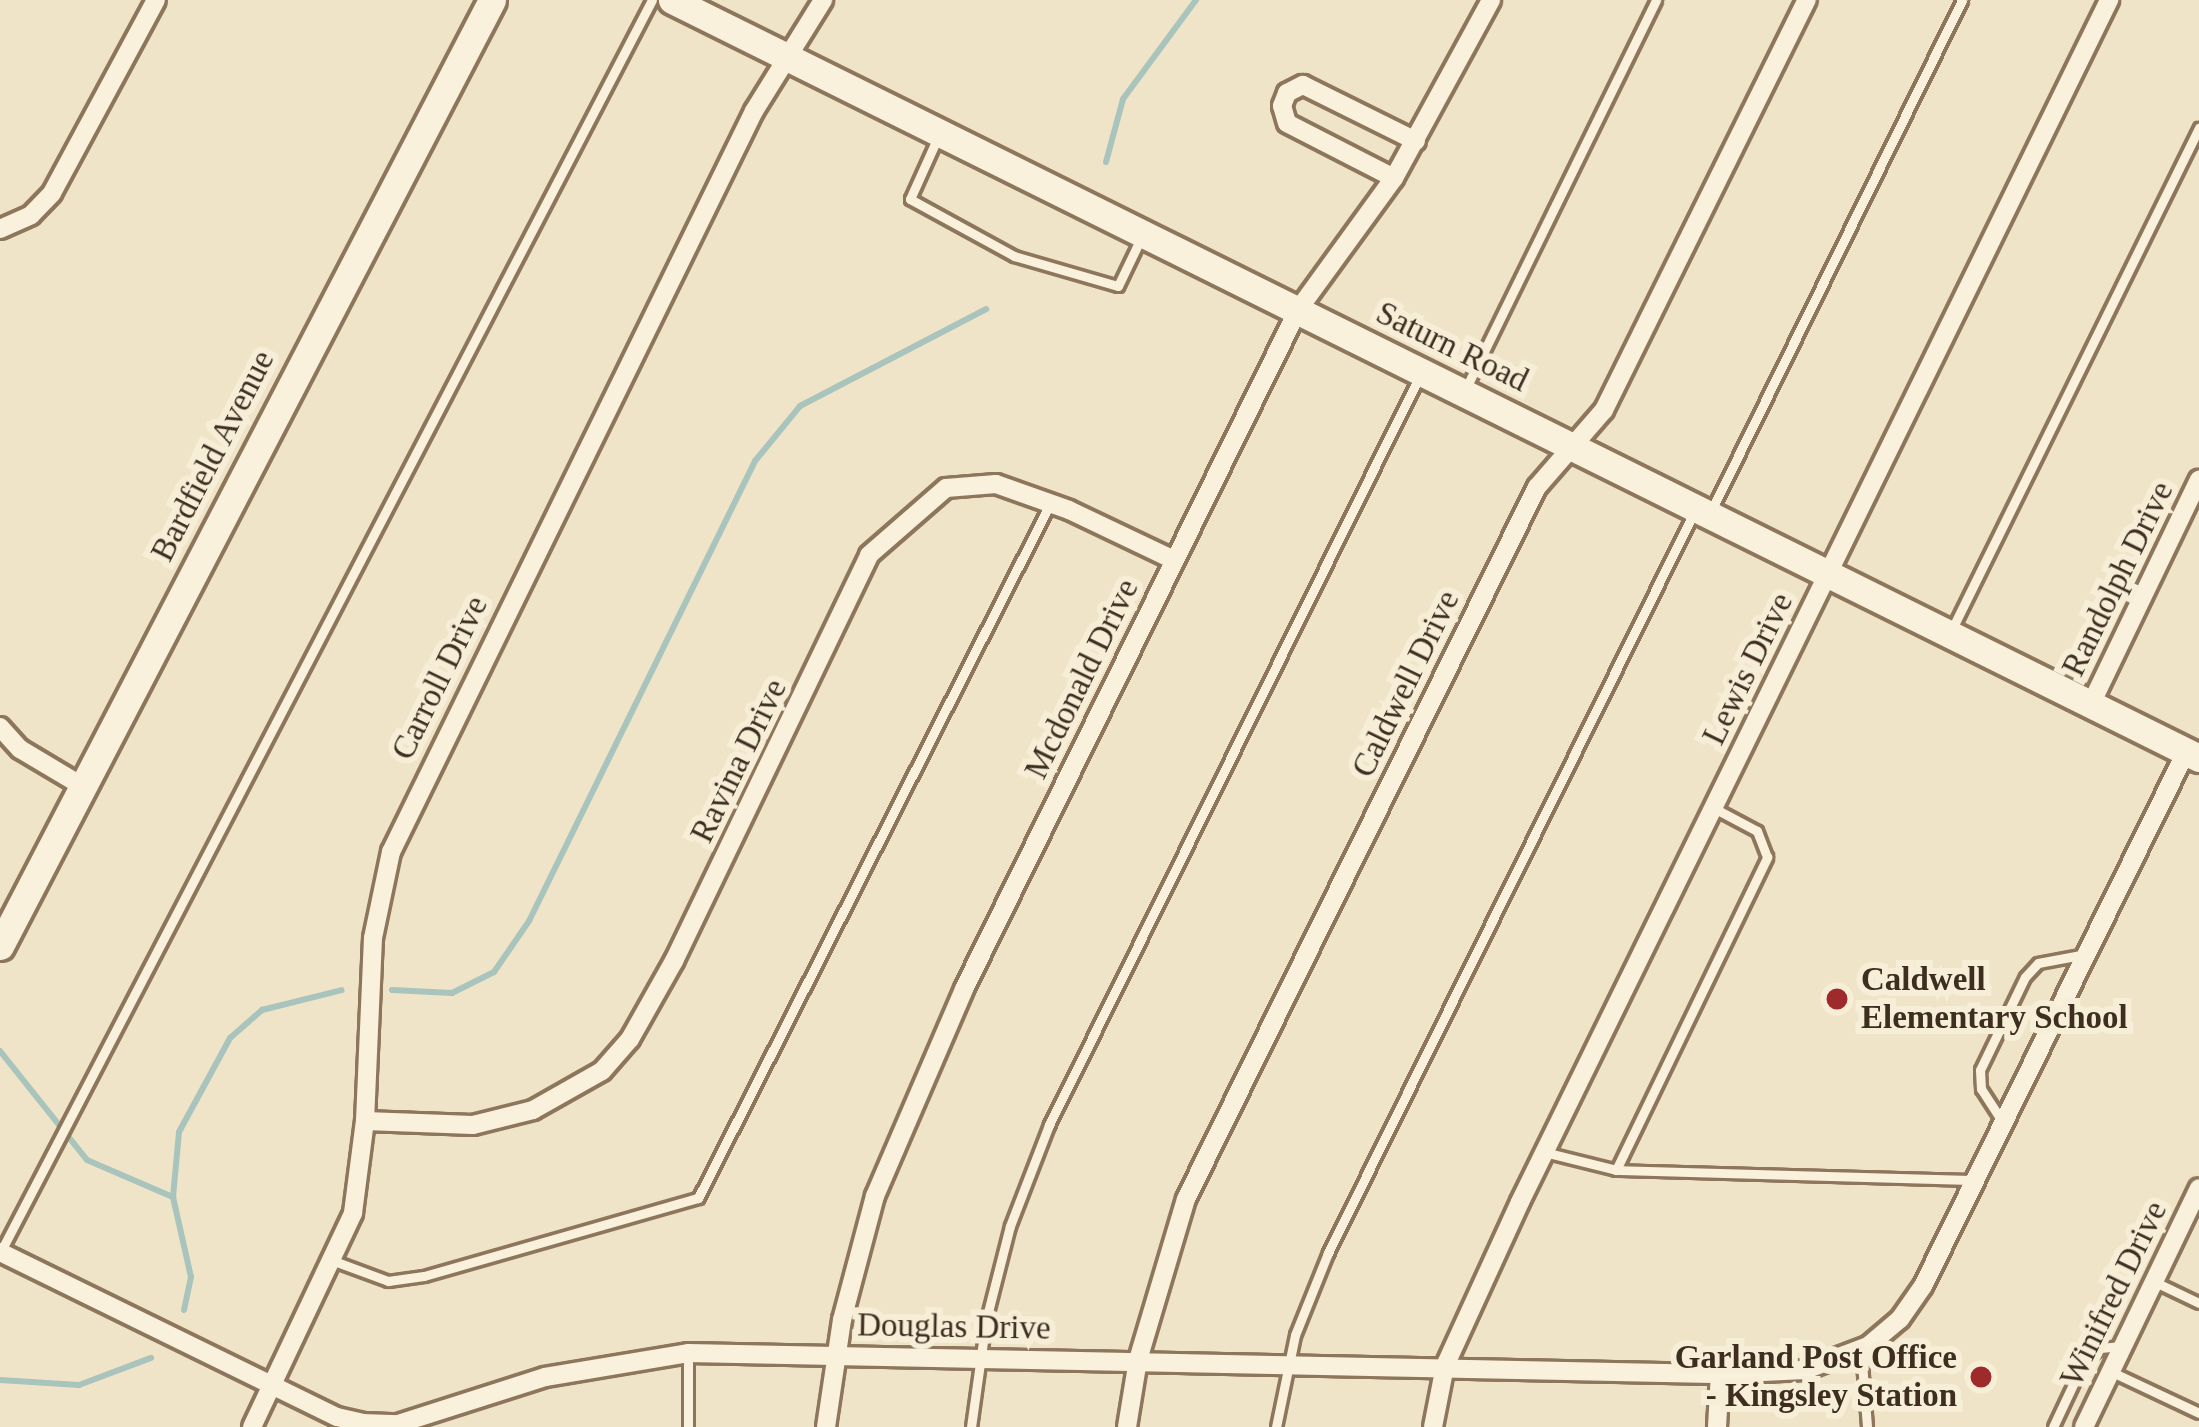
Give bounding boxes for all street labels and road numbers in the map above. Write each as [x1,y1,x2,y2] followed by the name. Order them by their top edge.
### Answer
[1370,293,1534,401] street label: Saturn Road
[142,343,284,569] street label: Bardfield Avenue
[2054,475,2182,683] street label: Randolph Drive
[1017,573,1147,785] street label: Mcdonald Drive
[1344,584,1468,784] street label: Caldwell Drive
[1694,587,1802,751] street label: Lewis Drive
[383,590,497,766] street label: Carroll Drive
[682,673,796,849] street label: Ravina Drive
[2052,1195,2176,1393] street label: Winifred Drive
[857,1306,1051,1348] street label: Douglas Drive

